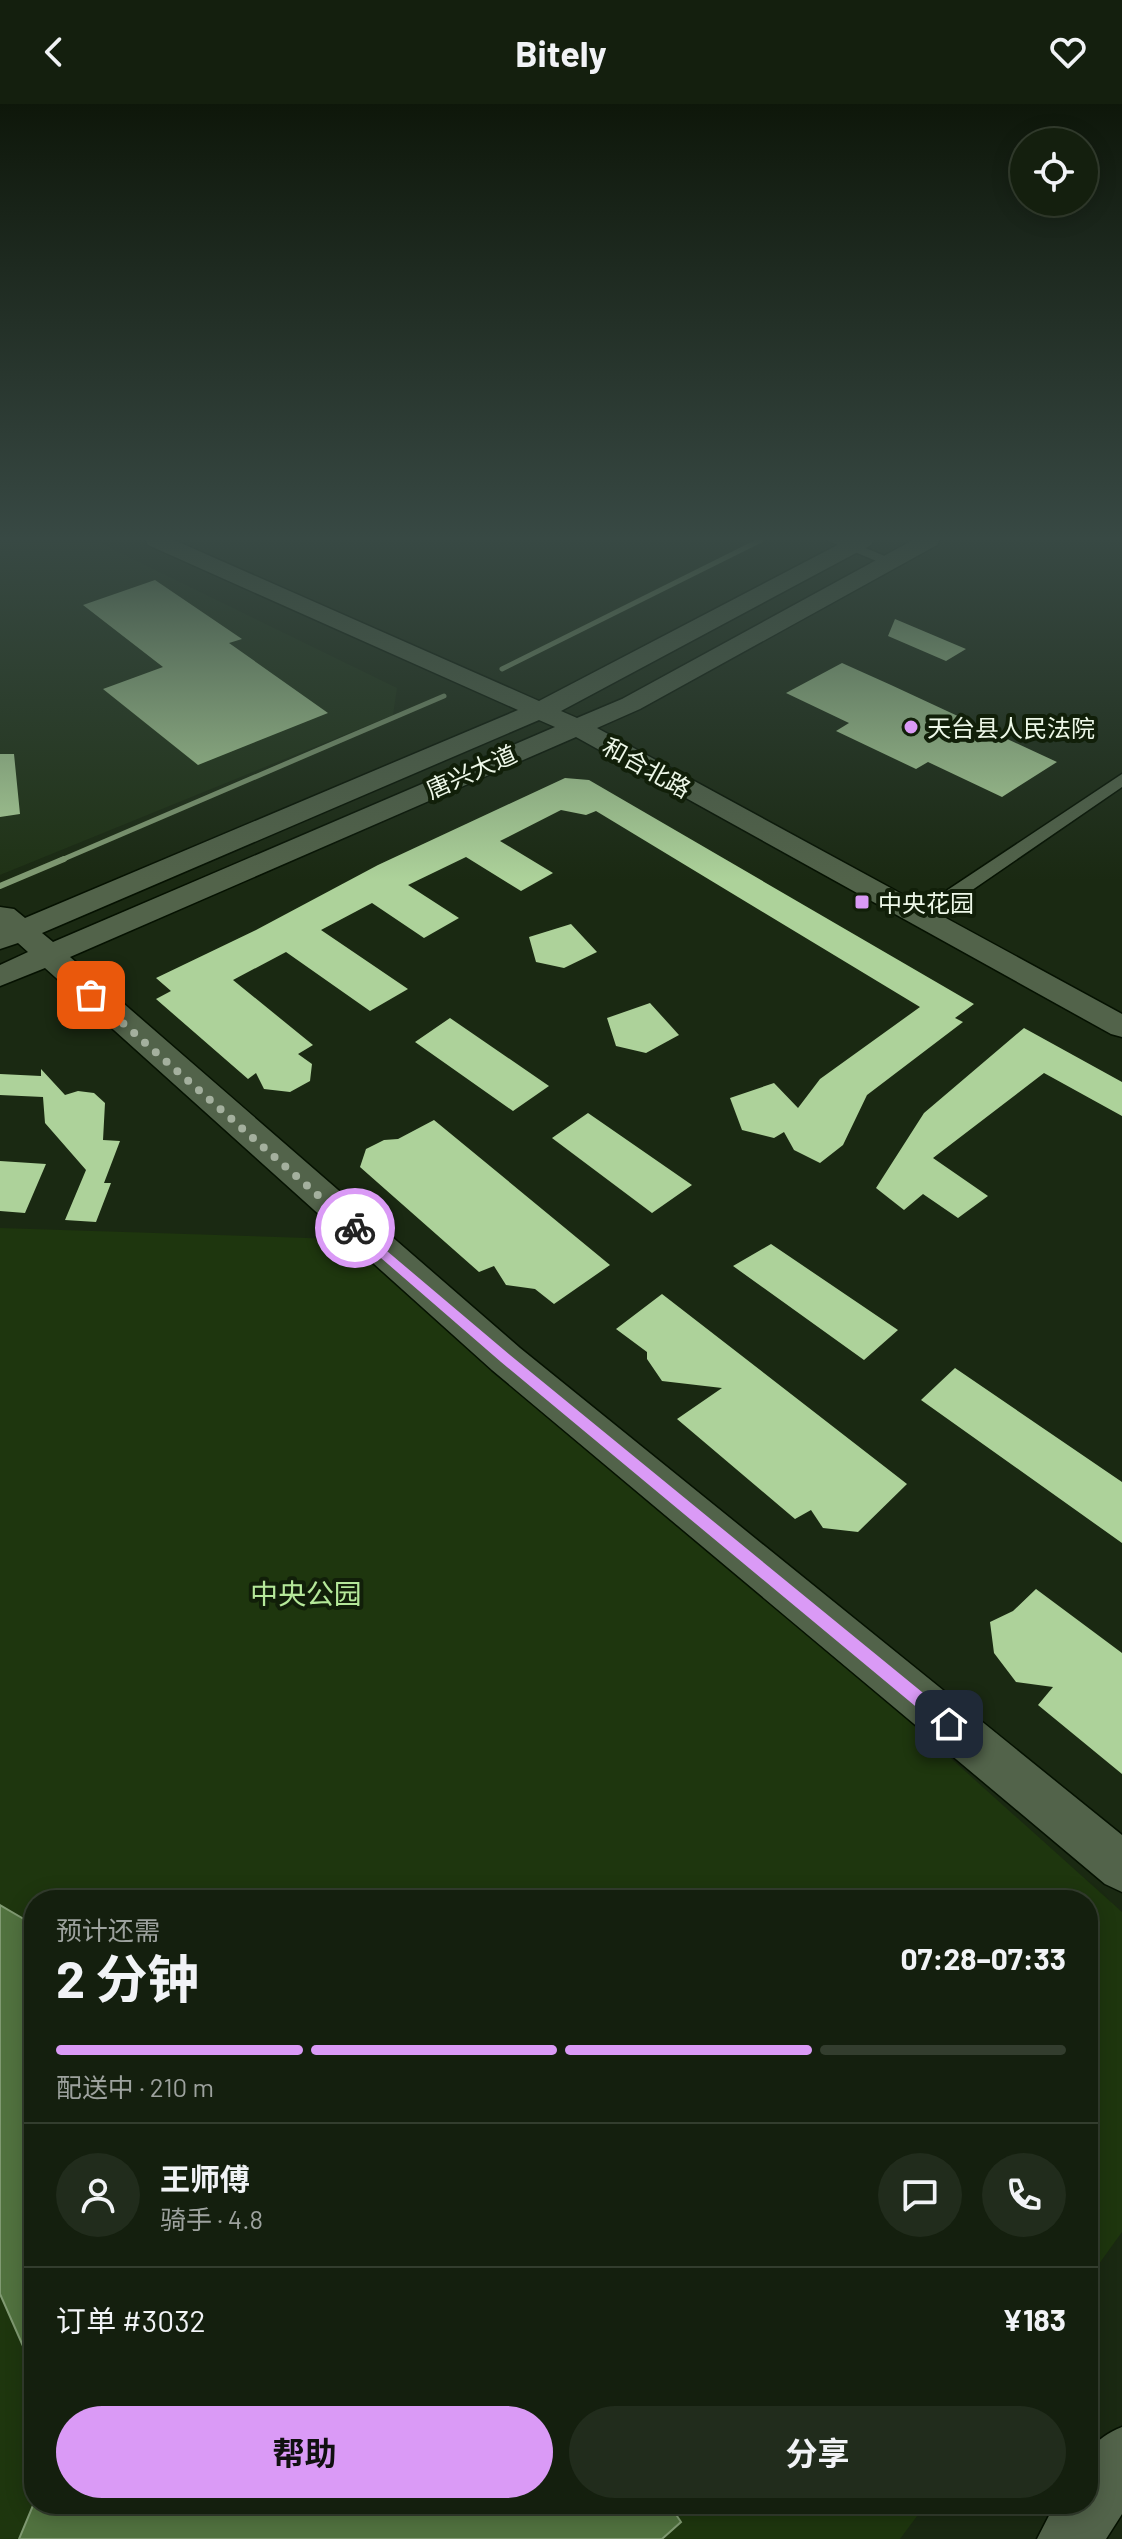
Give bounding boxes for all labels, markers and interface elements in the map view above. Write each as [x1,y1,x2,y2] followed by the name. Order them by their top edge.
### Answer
[32,30,76,74] icon: back
[1046,30,1090,74] icon: heart
[515,31,607,74] text: Bitely
[1010,128,1098,216] map controls
[1010,128,1098,216] button: locate
[927,713,1095,742] place label: 天台县人民法院
[902,718,920,736] marker: 天台县人民法院
[598,731,696,803] street label: 和合北路
[421,738,521,804] street label: 唐兴大道
[878,888,974,917] place label: 中央花园
[853,893,871,911] marker: 中央花园
[57,961,125,1029] pin
[69,973,113,1017] icon: bag
[315,1188,395,1268] courier
[333,1206,377,1250] icon: bike
[250,1576,362,1610] park label: 中央公园
[915,1690,983,1758] pin
[927,1702,971,1746] icon: home
[56,1914,160,1945] text: 预计还需
[900,1940,1066,1976] text: 07:28–07:33
[56,1946,200,2008] text: 2 分钟
[56,2071,214,2102] text: 配送中 · 210 m
[56,2153,140,2237] button: person
[878,2153,962,2237] button: chat
[982,2153,1066,2237] button: phone
[160,2160,250,2196] text: 王师傅
[160,2203,263,2234] text: 骑手 · 4.8
[1002,2301,1066,2337] text: ¥183
[56,2302,206,2338] text: 订单 #3032
[56,2406,553,2498] button: 帮助
[569,2406,1066,2498] button: 分享

